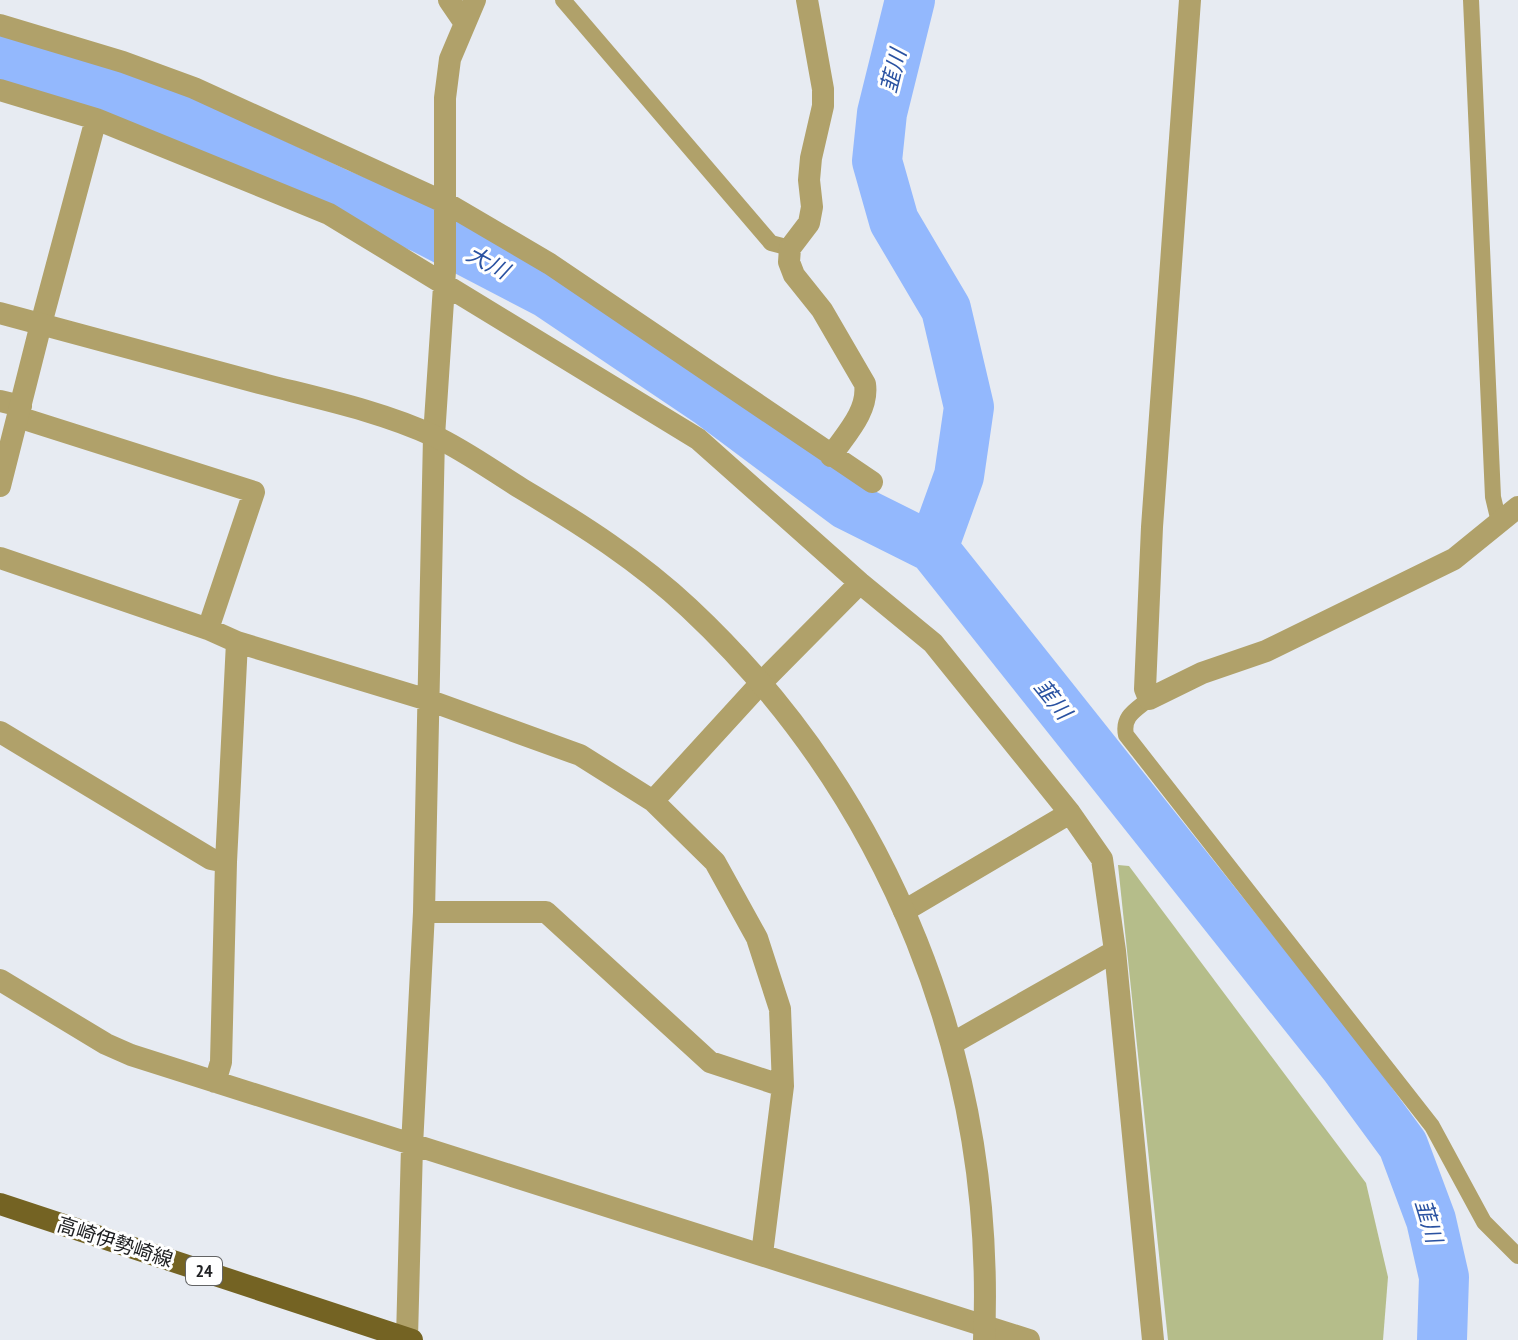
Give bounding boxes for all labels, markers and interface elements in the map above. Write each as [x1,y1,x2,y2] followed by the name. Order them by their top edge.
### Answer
[874,44,912,96] water label: 韮川
[462,239,516,286] water label: 大川
[1028,673,1079,726] water label: 韮川
[1409,1196,1449,1248] water label: 韮川
[54,1211,176,1273] street label: 高崎伊勢崎線
[186,1257,222,1285] road number: 24

